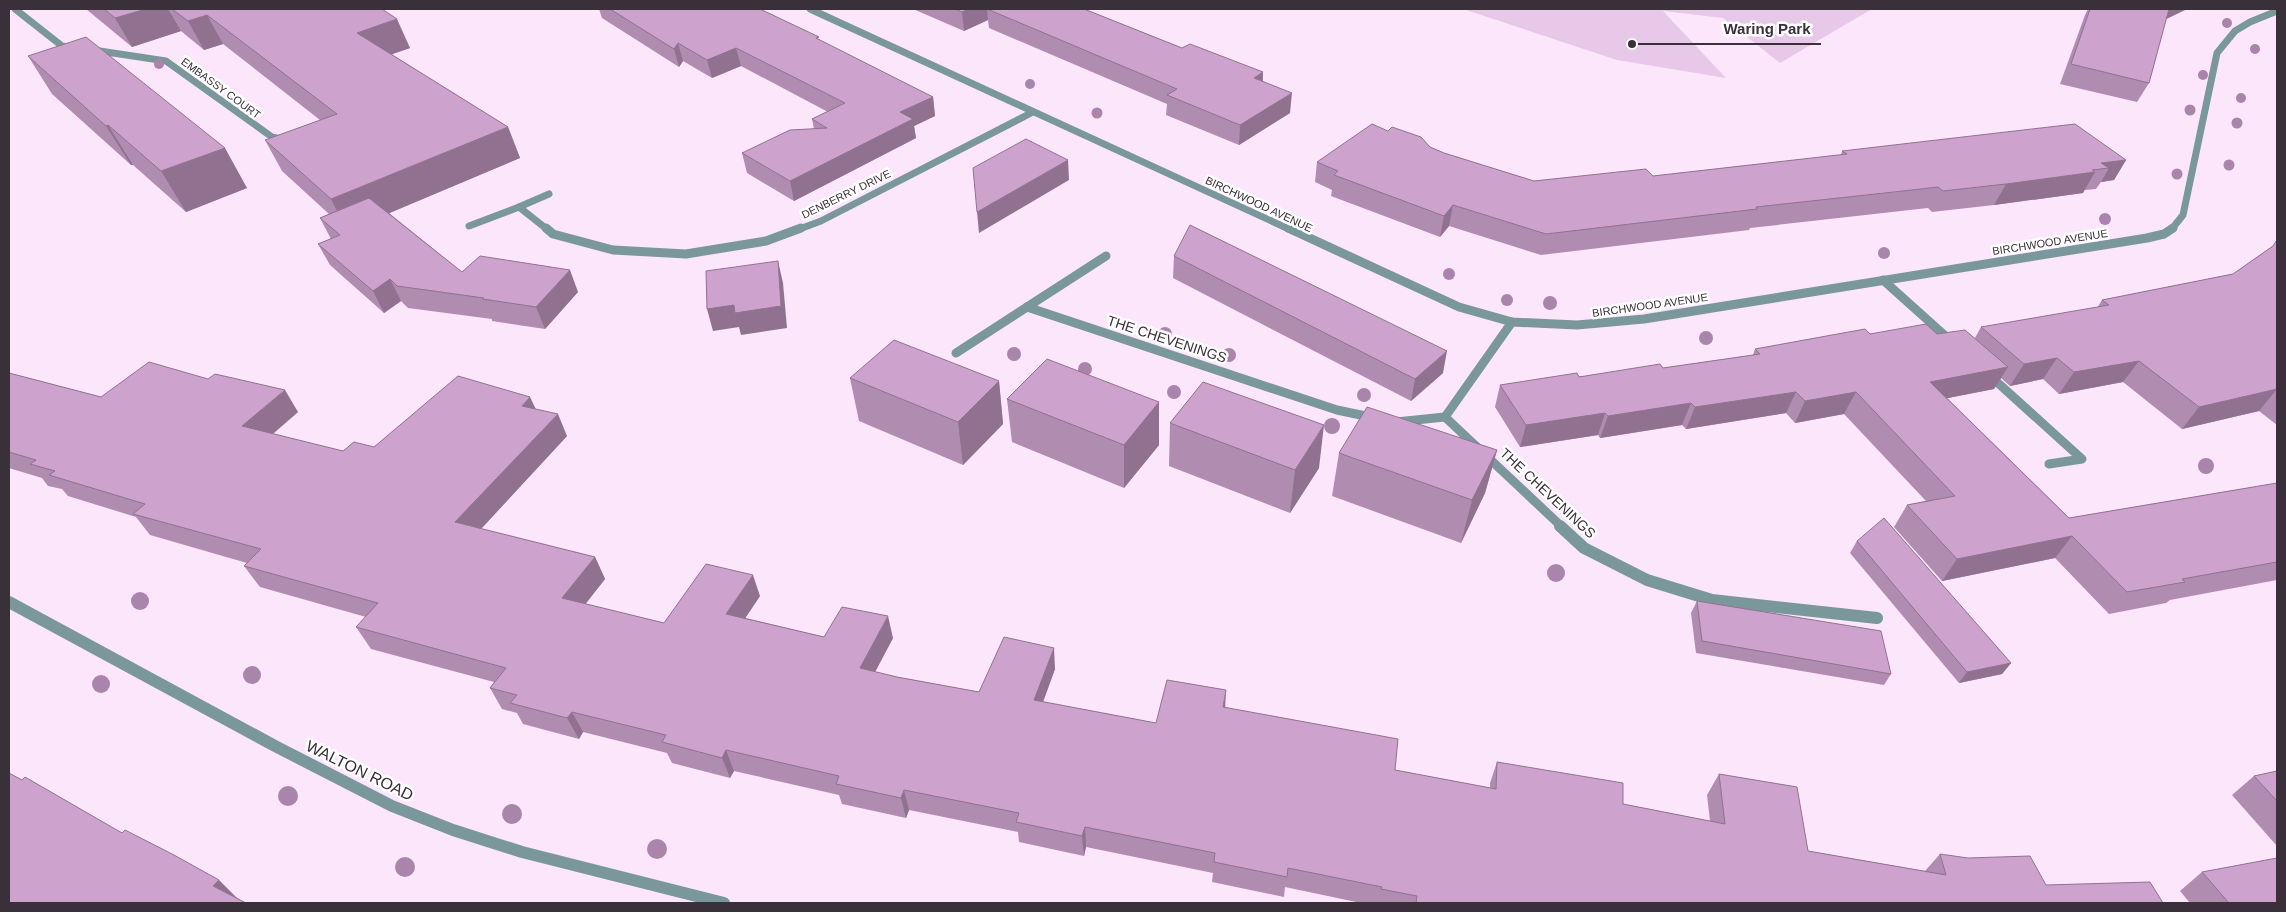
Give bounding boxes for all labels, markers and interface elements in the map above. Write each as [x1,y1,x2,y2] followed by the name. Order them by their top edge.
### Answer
[1714,14,1821,44] callout: Waring Park
[1724,20,1811,37] text: Waring Park
[179,55,263,121] street label: EMBASSY COURT
[800,167,892,221] street label: DENBERRY DRIVE
[1204,174,1314,234] street label: BIRCHWOOD AVENUE
[1992,227,2108,257] street label: BIRCHWOOD AVENUE
[1591,291,1709,319] street label: BIRCHWOOD AVENUE
[1105,312,1229,366] street label: THE CHEVENINGS
[1497,445,1599,541] street label: THE CHEVENINGS
[303,737,416,804] street label: WALTON ROAD

